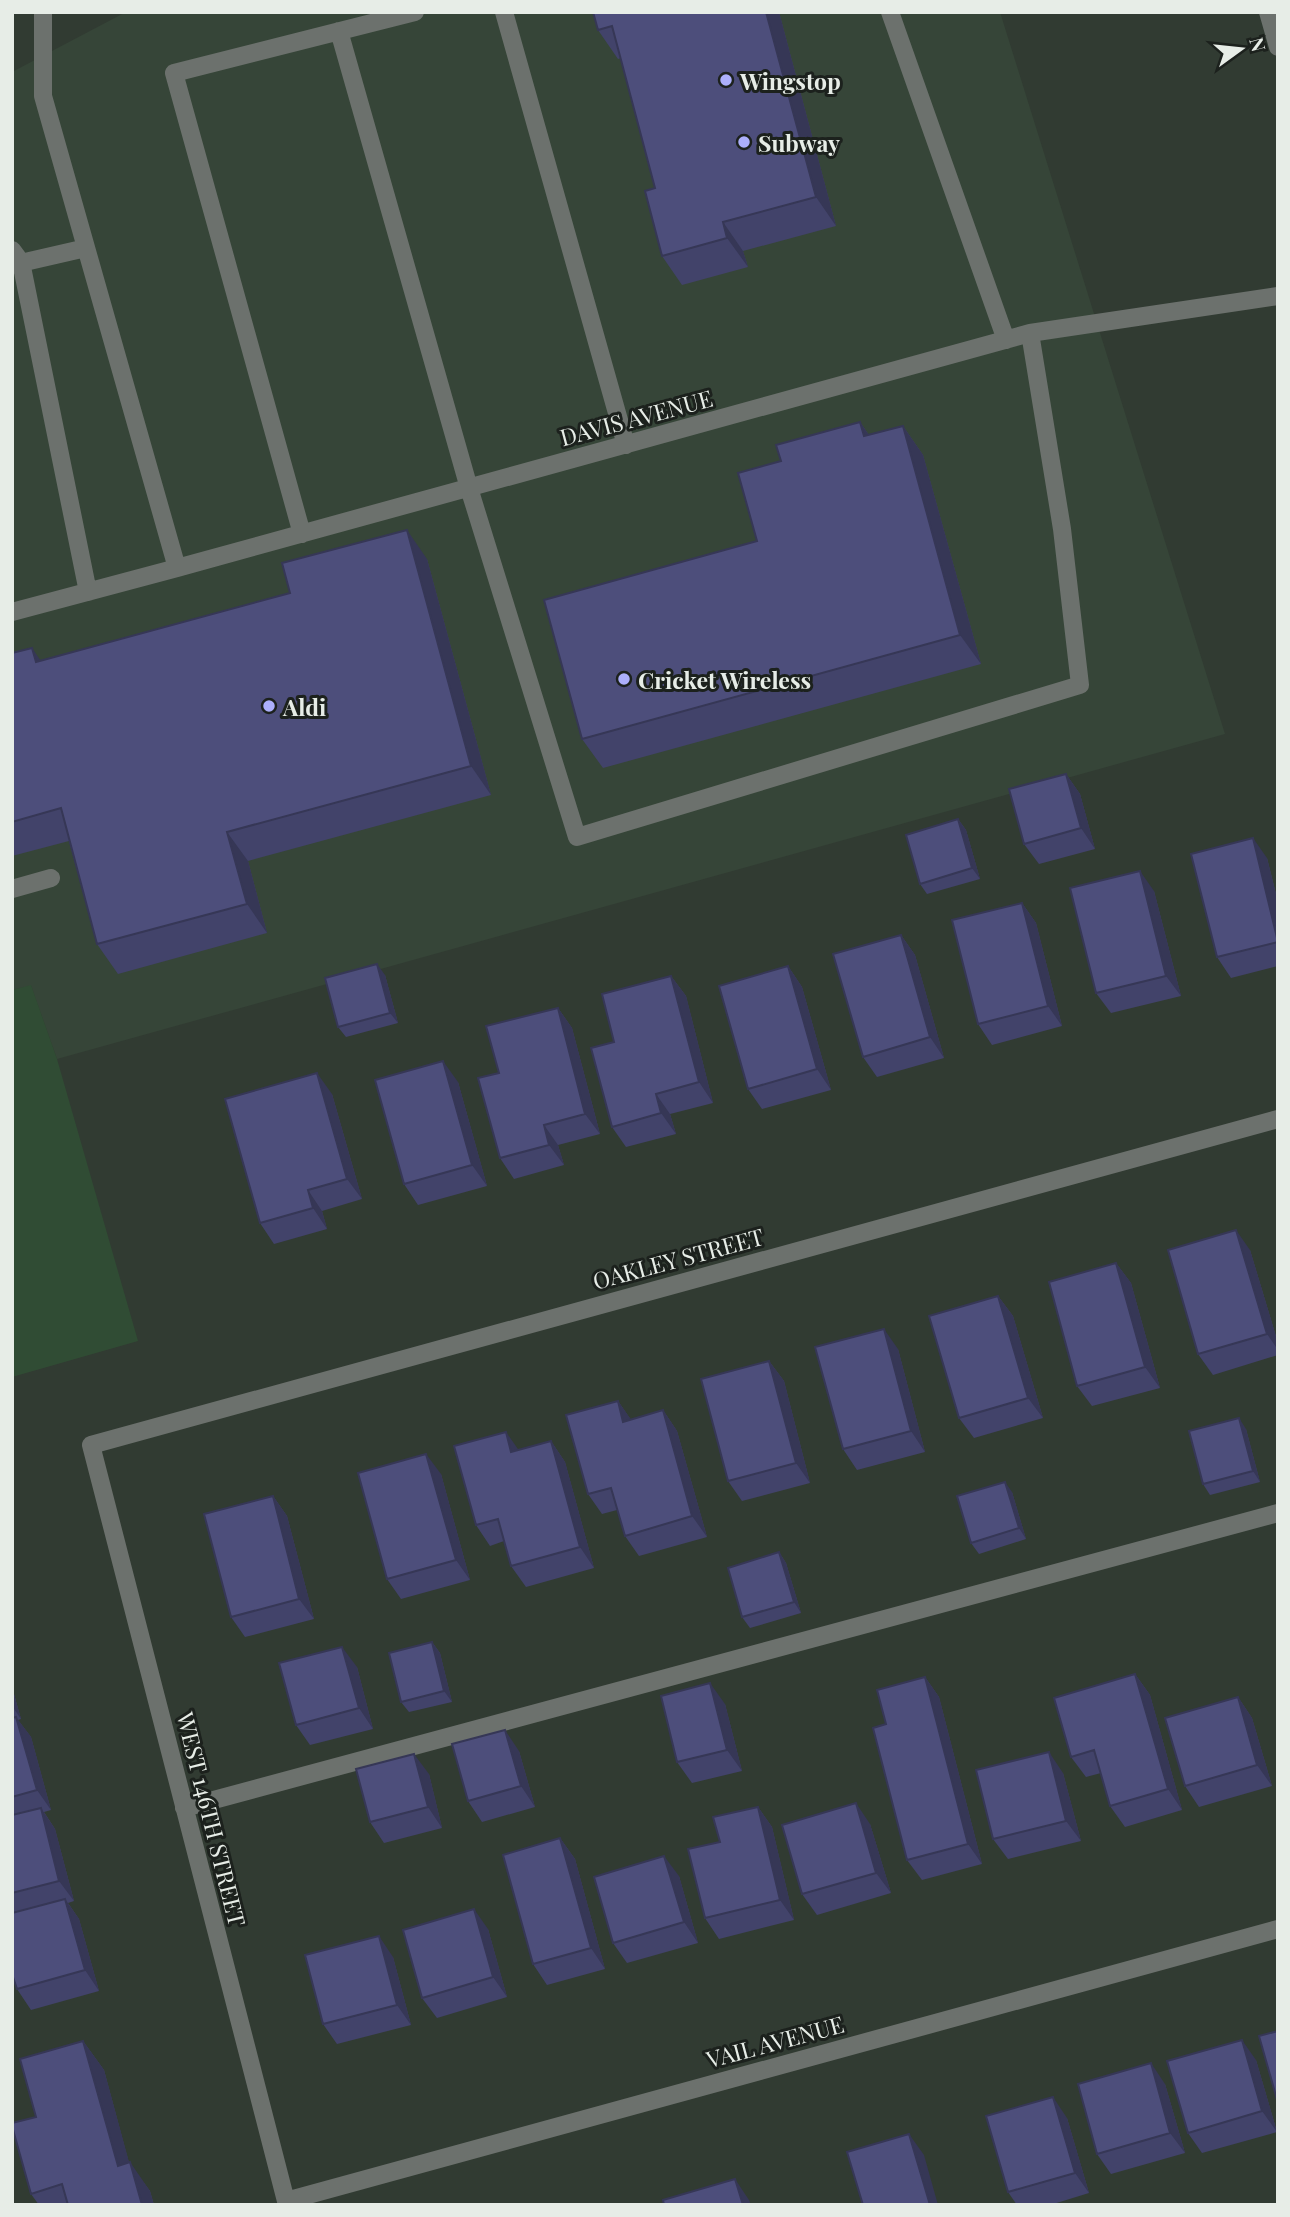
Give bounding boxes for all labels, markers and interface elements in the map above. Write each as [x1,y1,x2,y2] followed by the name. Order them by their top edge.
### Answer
[1206,14,1276,84] north arrow
[1244,34,1273,55] text: N
[739,65,841,96] place label: Wingstop
[718,72,734,88] marker: Wingstop
[758,127,840,158] place label: Subway
[736,134,752,150] marker: Subway
[556,382,716,452] street label: DAVIS AVENUE
[638,664,811,695] place label: Cricket Wireless
[616,671,632,687] marker: Cricket Wireless
[282,691,326,722] place label: Aldi
[261,698,277,714] marker: Aldi
[589,1220,767,1296] street label: OAKLEY STREET
[170,1708,254,1929] street label: WEST 146TH STREET
[702,2008,847,2074] street label: VAIL AVENUE

